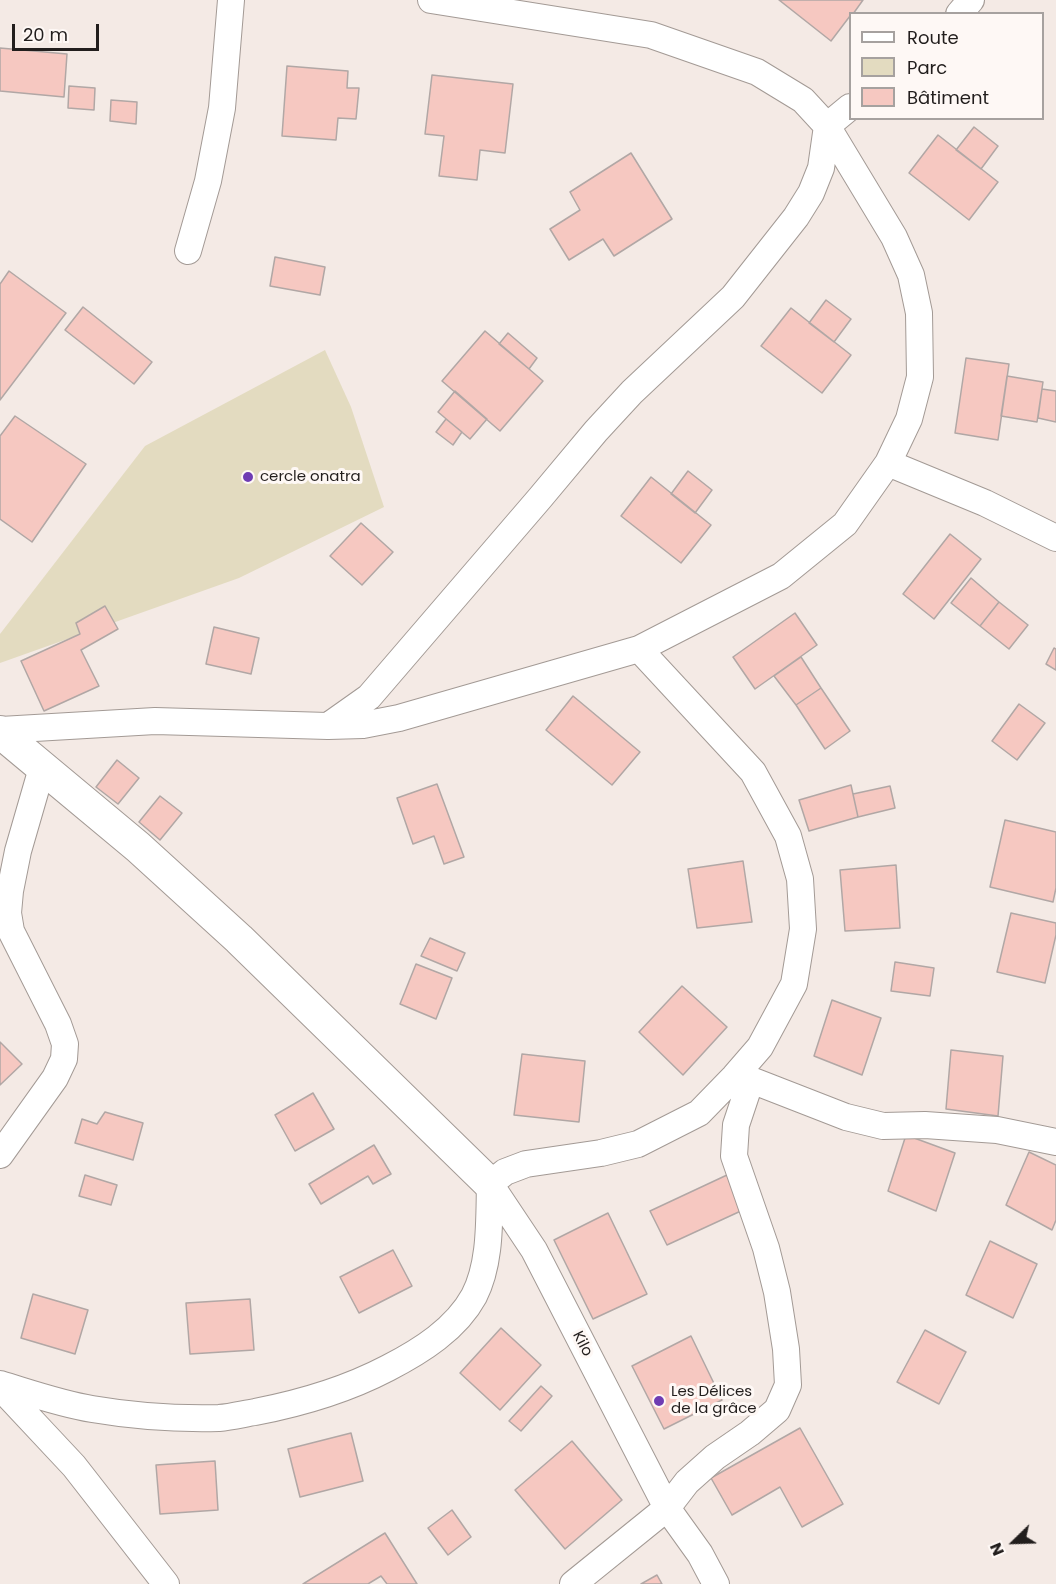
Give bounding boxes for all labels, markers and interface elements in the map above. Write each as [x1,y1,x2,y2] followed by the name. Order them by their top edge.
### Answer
[15,12,102,50] scale bar
[849,12,1044,120] legend
[23,22,68,47] text: 20 m
[907,25,959,50] text: Route
[907,55,947,80] text: Parc
[907,85,989,110] text: Bâtiment
[260,468,361,486] place label: cercle onatra
[241,470,255,484] marker: cercle onatra
[568,1328,596,1360] street label: Kilo
[671,1383,757,1418] place label: Les Délices de la grâce
[652,1394,666,1408] marker: Les Délices de la grâce
[984,1512,1044,1572] north arrow
[984,1539,1010,1559] text: N

